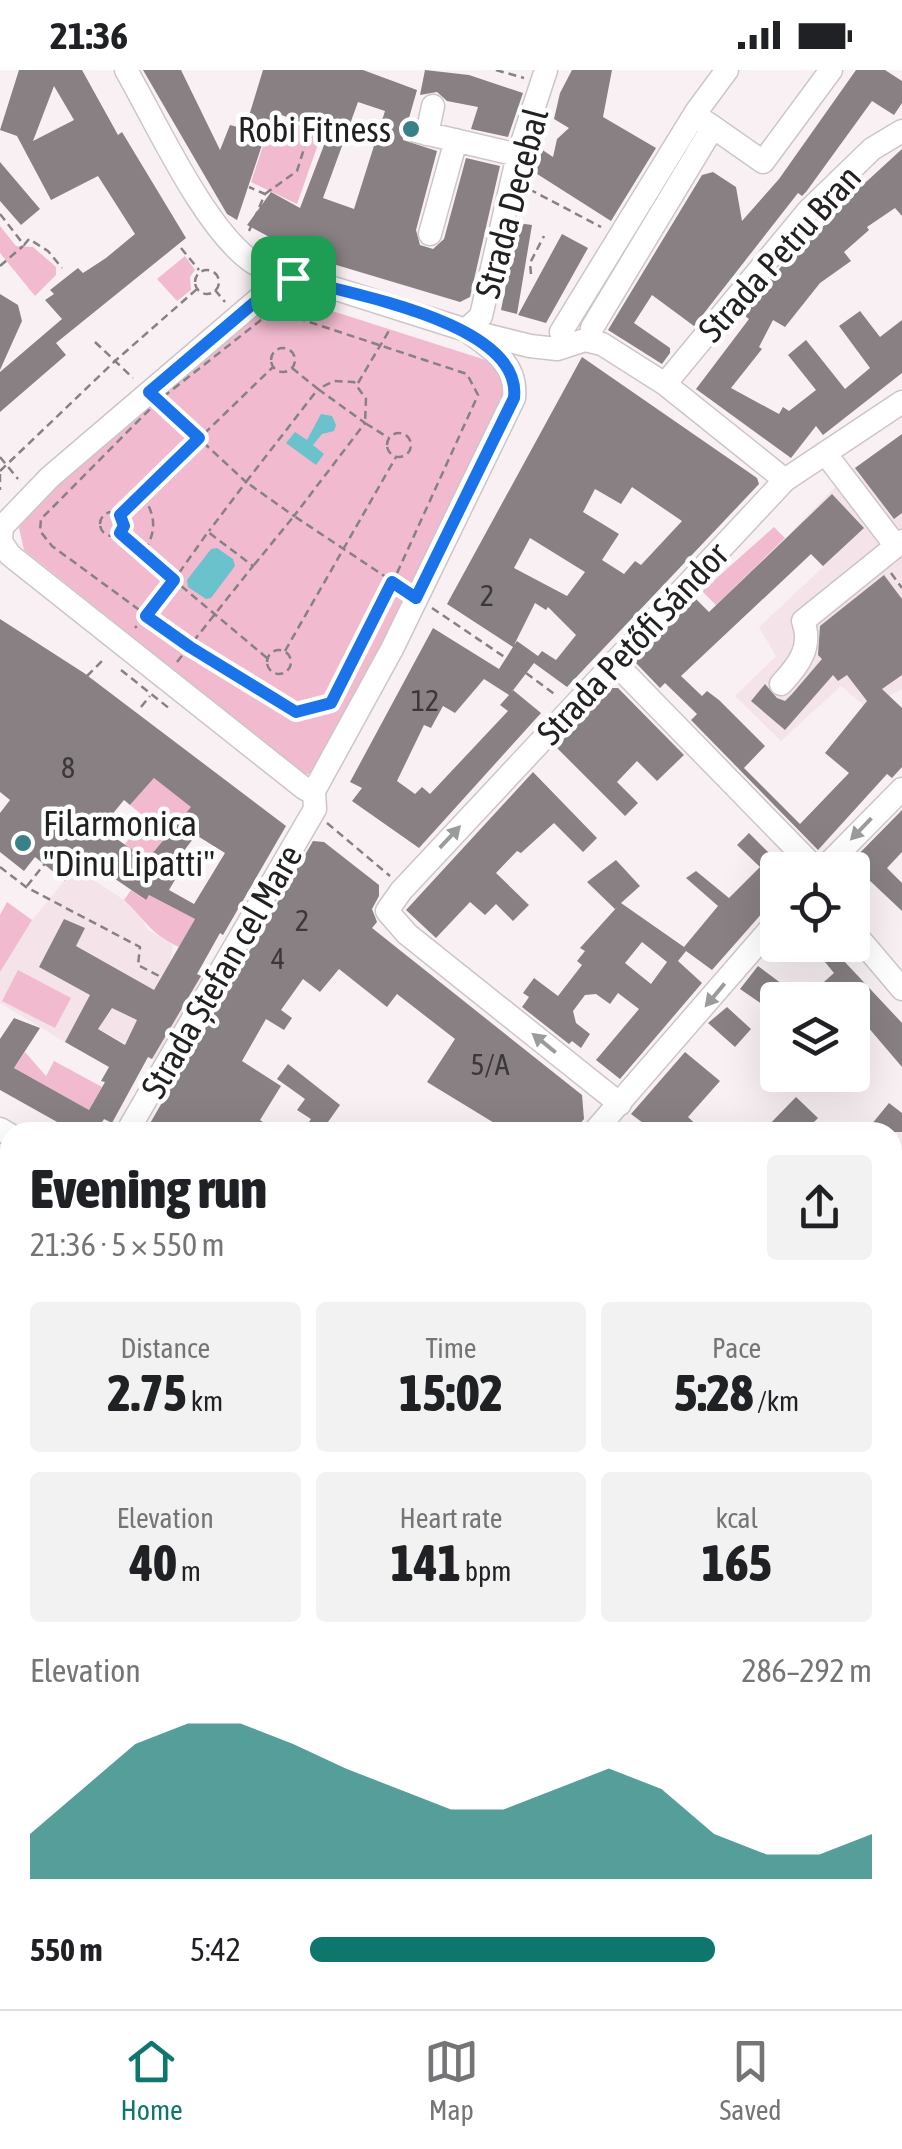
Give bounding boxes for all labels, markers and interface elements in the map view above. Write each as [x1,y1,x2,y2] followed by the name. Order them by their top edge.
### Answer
[50,14,128,57] text: 21:36
[466,104,556,302] street label: Strada Decebal
[238,109,391,149] place label: Robi Fitness
[400,118,422,140] marker: Robi Fitness
[690,157,868,349] street label: Strada Petru Bran
[251,236,336,321] pin
[266,251,321,306] icon: arrive
[528,533,736,752] street label: Strada Petőfi Sándor
[480,578,494,612] house number: 2
[411,683,439,717] house number: 12
[61,750,75,784] house number: 8
[43,803,215,883] place label: Filarmonica "Dinu Lipatti"
[850,817,873,841] one-way arrow
[438,825,461,849] one-way arrow
[12,832,34,854] marker: Filarmonica "Dinu Lipatti"
[132,837,310,1105] street label: Strada Ștefan cel Mare
[760,852,870,1092] map controls
[760,852,870,962] button: locate
[295,903,309,937] house number: 2
[271,941,285,975] house number: 4
[760,982,870,1092] button: layers
[705,983,726,1008] one-way arrow
[531,1033,556,1054] one-way arrow
[471,1047,510,1081] house number: 5/A
[767,1155,872,1260] button: share
[30,1157,267,1220] text: Evening run
[30,1226,224,1263] text: 21:36 · 5 × 550 m
[120,1332,210,1364] text: Distance
[425,1332,477,1364] text: Time
[712,1332,761,1364] text: Pace
[107,1364,187,1422] text: 2.75
[399,1364,503,1422] text: 15:02
[674,1364,753,1422] text: 5:28
[187,1385,223,1417] text: km
[753,1385,799,1417] text: /km
[117,1502,214,1534] text: Elevation
[399,1502,503,1534] text: Heart rate
[715,1502,758,1534] text: kcal
[130,1534,177,1592] text: 40
[390,1534,461,1592] text: 141
[701,1534,772,1592] text: 165
[177,1555,201,1587] text: m
[461,1555,512,1587] text: bpm
[30,1652,141,1689] text: Elevation
[742,1652,872,1689] text: 286–292 m
[30,1931,103,1968] text: 550 m
[190,1931,241,1968] text: 5:42
[120,2034,183,2126] tab: Home
[424,2034,479,2126] tab: Map
[720,2034,782,2126] tab: Saved

